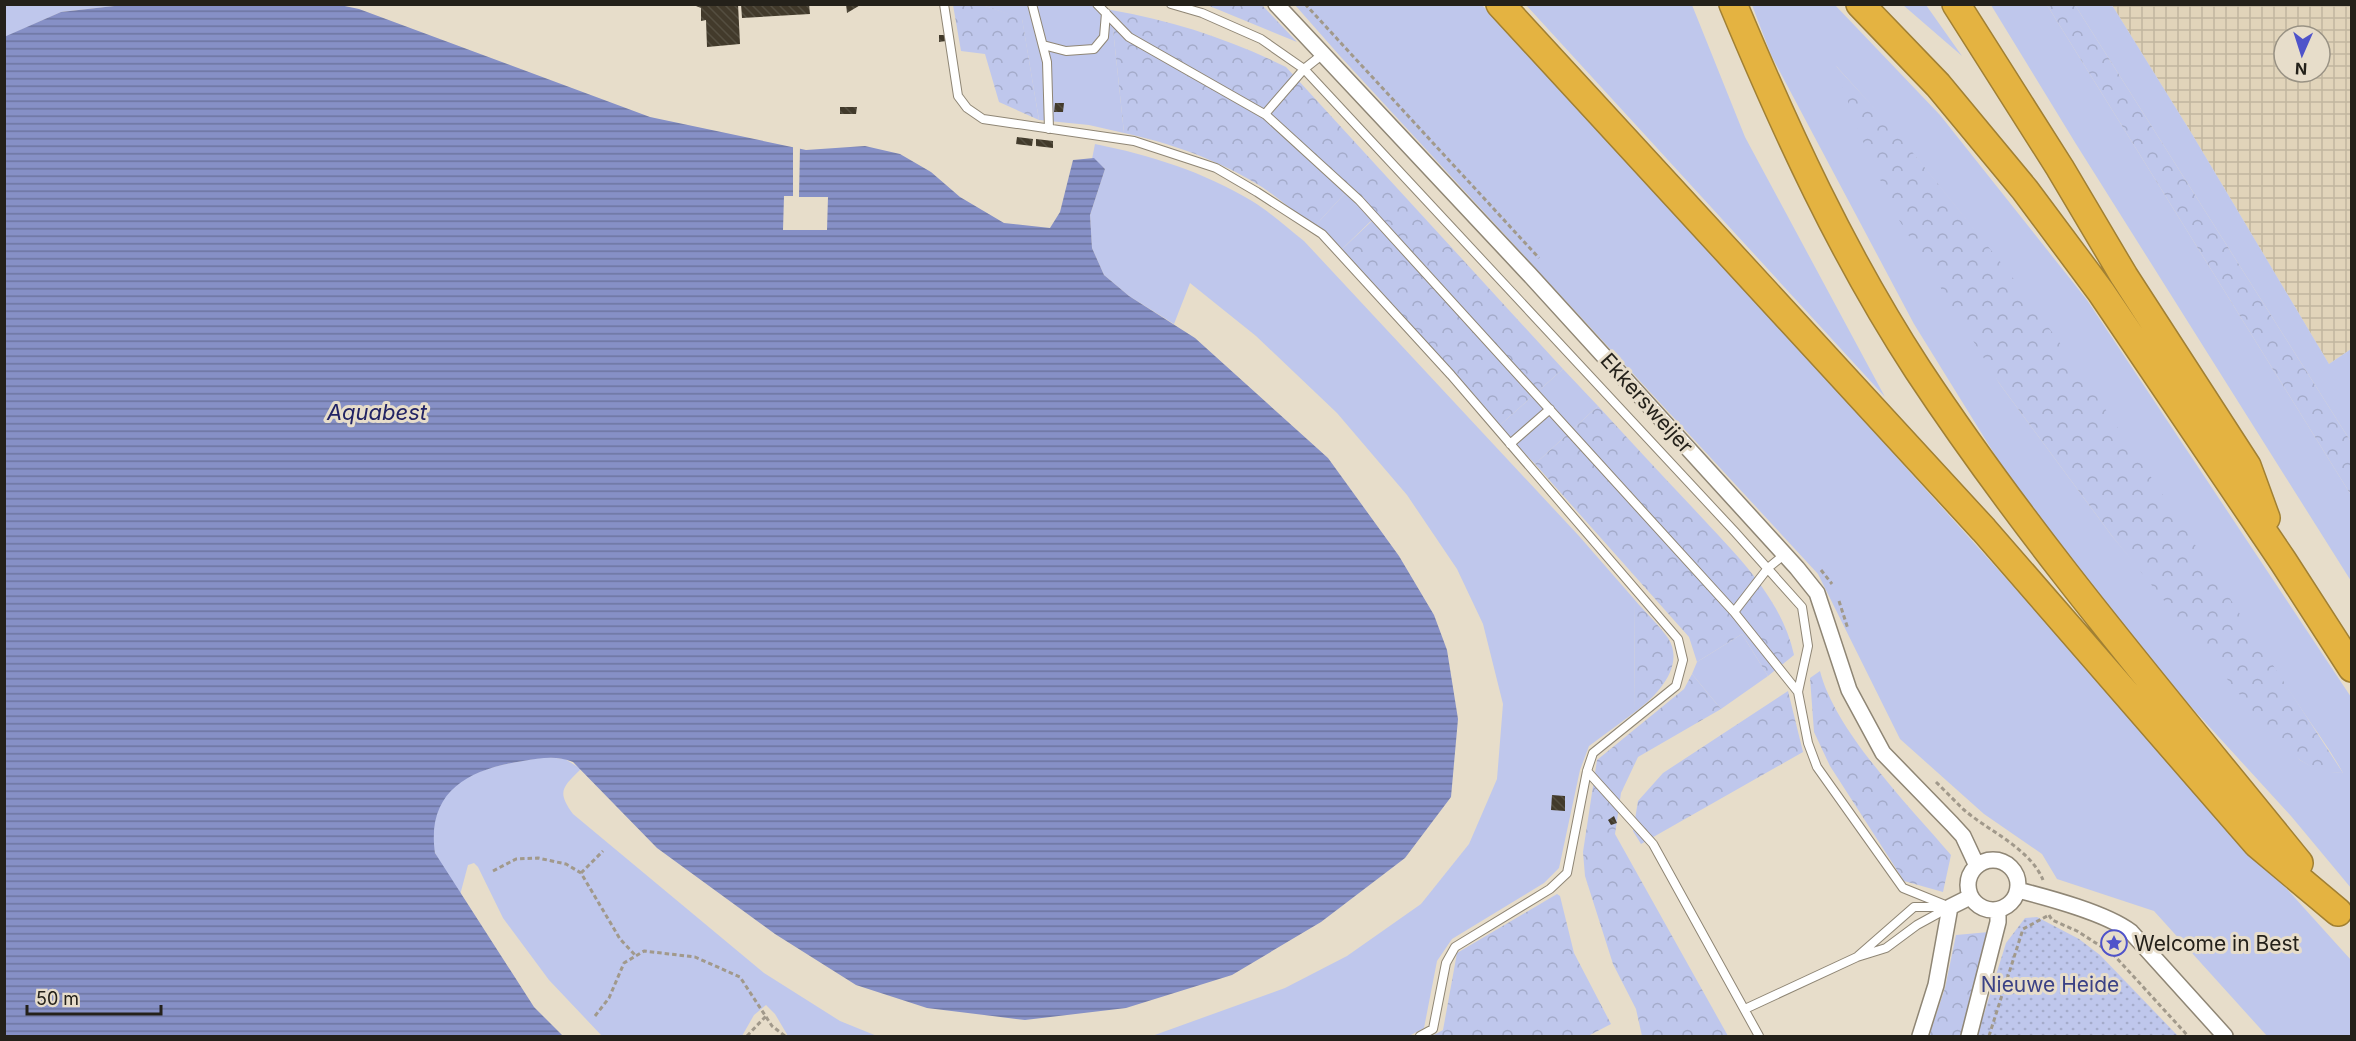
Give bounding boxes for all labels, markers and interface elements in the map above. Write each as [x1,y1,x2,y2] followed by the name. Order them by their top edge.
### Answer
[2272,24,2332,84] north arrow
[2295,59,2308,79] text: N
[1596,348,1698,458] street label: Ekkersweijer
[326,399,428,425] water label: Aquabest
[2099,928,2129,958] place icon: Welcome in Best
[2134,931,2300,956] place label: Welcome in Best
[1981,972,2119,997] park label: Nieuwe Heide
[27,978,160,1016] scale bar
[36,988,79,1009] text: 50 m

